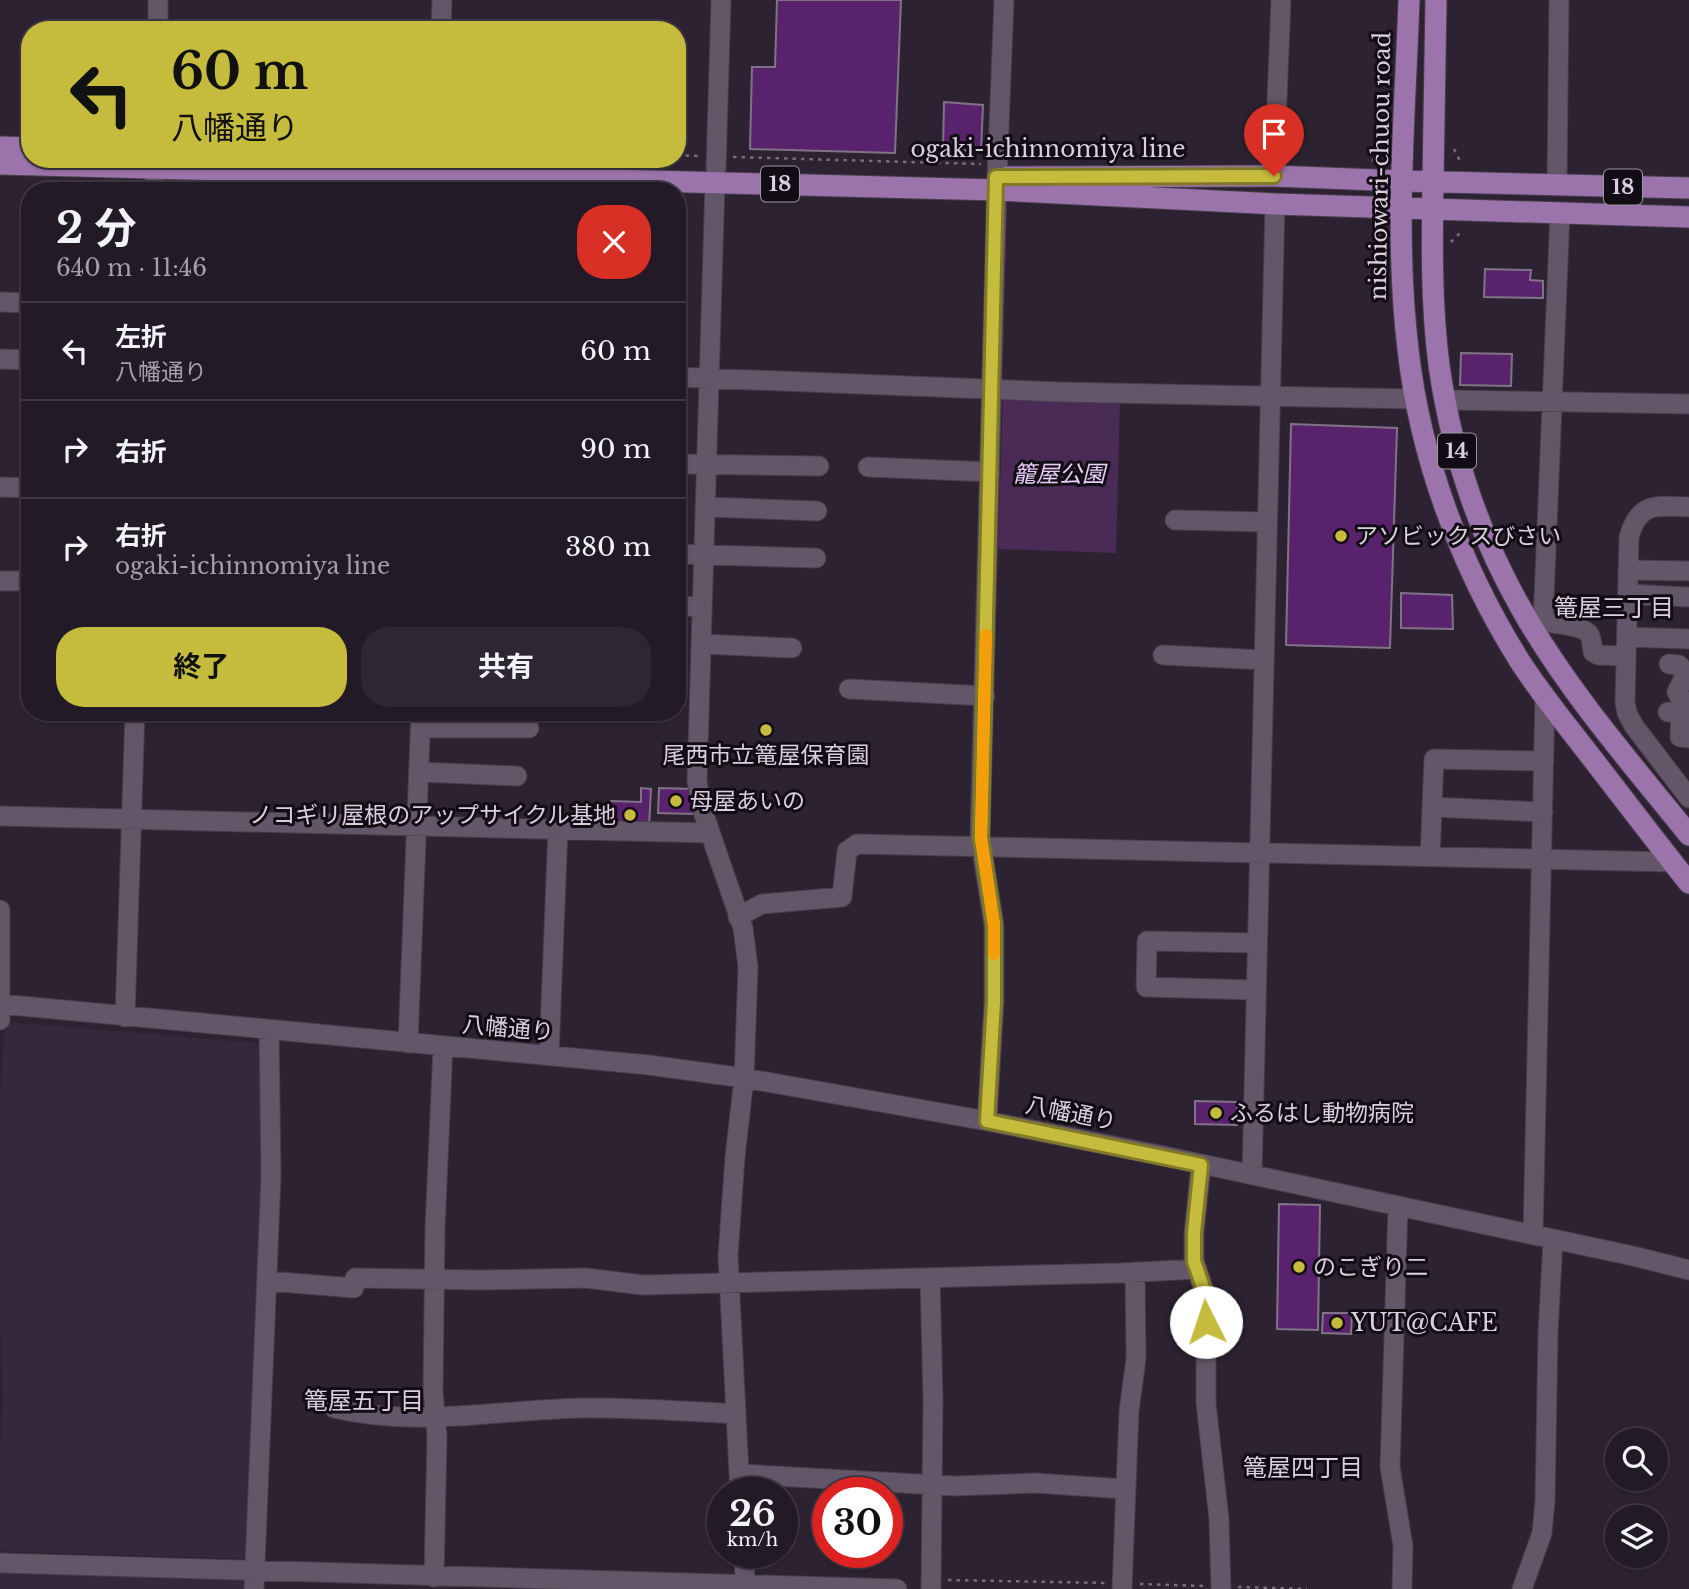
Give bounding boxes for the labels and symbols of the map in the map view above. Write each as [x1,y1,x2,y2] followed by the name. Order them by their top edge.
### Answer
[1364,31,1396,301] street label: nishiowari-chuou road
[1244,104,1304,176] pin
[910,135,1186,163] street label: ogaki-ichinnomiya line
[761,166,799,202] road number: 18
[1604,170,1642,204] road number: 18
[1438,434,1476,468] road number: 14
[1013,460,1108,488] park label: 籠屋公園
[1355,522,1561,550] place label: アソビックスびさい
[1333,528,1349,544] marker: アソビックスびさい
[1554,593,1674,622] district label: 篭屋三丁目
[758,722,774,738] marker: 尾西市立篭屋保育園
[663,741,870,769] place label: 尾西市立篭屋保育園
[690,787,805,815] place label: 母屋あいの
[668,793,684,809] marker: 母屋あいの
[249,801,616,829] place label: ノコギリ屋根のアップサイクル基地
[622,807,638,823] marker: ノコギリ屋根のアップサイクル基地
[461,1010,555,1046] street label: 八幡通り
[1023,1090,1119,1136] street label: 八幡通り
[1230,1099,1414,1127] place label: ふるはし動物病院
[1208,1105,1224,1121] marker: ふるはし動物病院
[1313,1253,1428,1281] place label: のこぎり二
[1291,1259,1307,1275] marker: のこぎり二
[1169,1285,1243,1359] position arrow
[1350,1309,1498,1337] place label: YUT@CAFE
[1329,1315,1345,1331] marker: YUT@CAFE
[304,1386,424,1415] district label: 篭屋五丁目
[1243,1453,1363,1482] district label: 篭屋四丁目
[812,1477,903,1568] speed limit sign: 30

